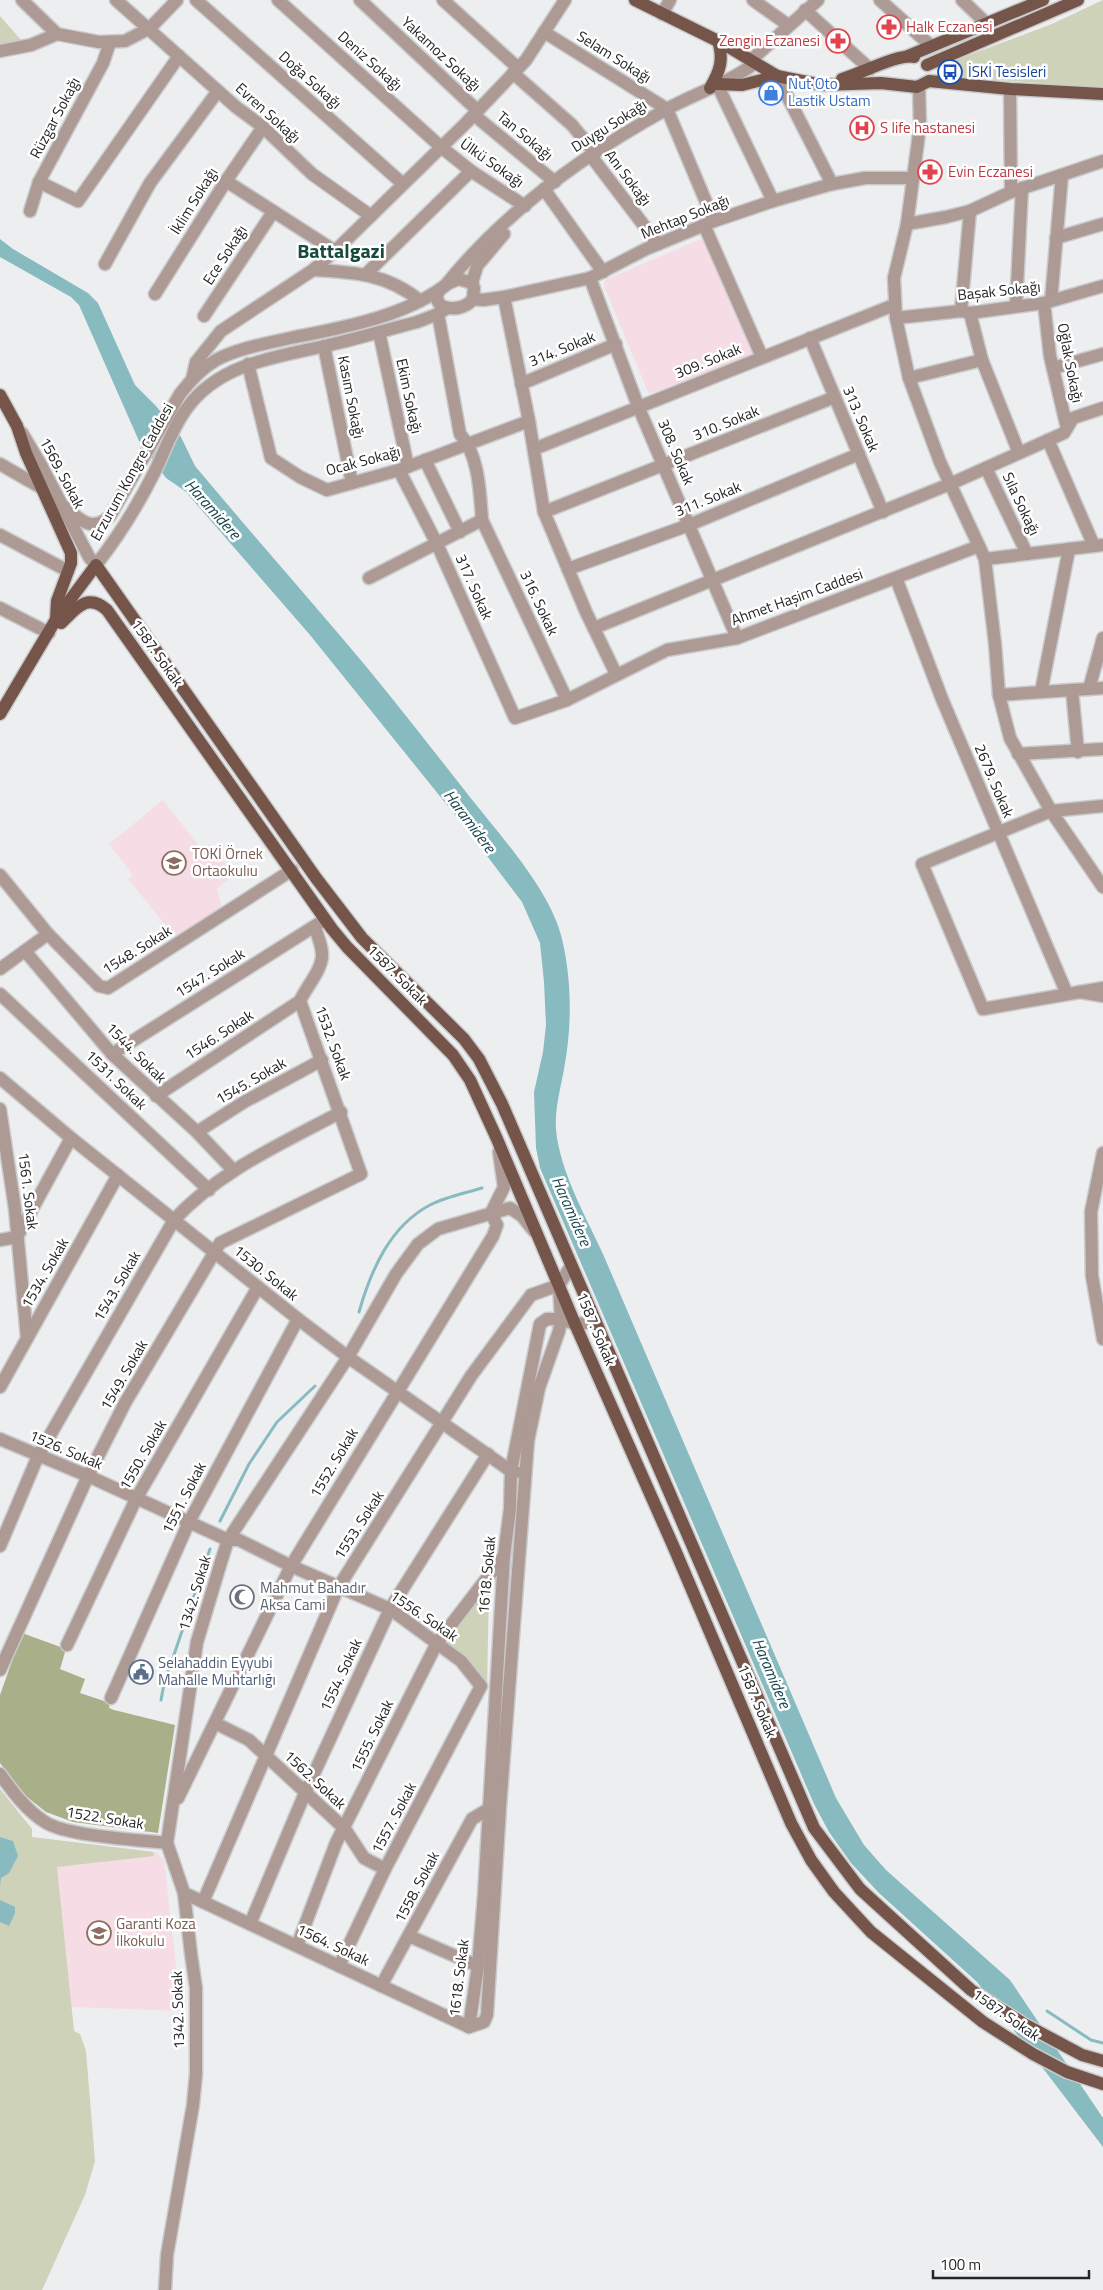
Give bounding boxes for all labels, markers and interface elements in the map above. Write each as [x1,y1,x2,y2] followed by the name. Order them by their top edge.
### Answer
[396,11,486,97] street label: Yakamoz Sokağı
[876,14,902,40] pharmacy icon: Halk Eczanesi
[906,15,993,38] place label: Halk Eczanesi
[333,25,408,96] street label: Deniz Sokağı
[572,25,656,89] street label: Selam Sokağı
[825,28,851,54] pharmacy icon: Zengin Eczanesi
[719,29,820,52] place label: Zengin Eczanesi
[274,45,347,114] street label: Doğa Sokağı
[937,59,963,85] bus stop icon: İSKİ Tesisleri
[968,60,1046,83] place label: İSKİ Tesisleri
[788,72,871,112] place label: Nut Oto Lastik Ustam
[23,73,86,163] street label: Rüzgar Sokağı
[231,77,306,148] street label: Evren Sokağı
[758,80,784,106] shop icon: Nut Oto Lastik Ustam
[566,93,651,158] street label: Duygu Sokağı
[492,105,558,166] street label: Tan Sokağı
[849,115,875,141] hospital icon: S life hastanesi
[880,116,975,139] place label: S life hastanesi
[456,132,529,193] street label: Ülkü Sokağı
[600,145,657,211] street label: Anı Sokağı
[917,159,943,185] pharmacy icon: Evin Eczanesi
[948,160,1033,183] place label: Evin Eczanesi
[164,163,223,239] street label: İklim Sokağı
[637,188,733,245] street label: Mehtap Sokağı
[197,220,253,289] street label: Ece Sokağı
[297,235,385,266] district label: Battalgazi
[956,275,1042,306] street label: Başak Sokağı
[1051,321,1089,405] street label: Oğlak Sokağı
[525,325,598,372] street label: 314. Sokak
[671,337,744,384] street label: 309. Sokak
[332,354,371,440] street label: Kasım Sokağı
[390,356,429,436] street label: Ekim Sokağı
[837,382,886,455] street label: 313. Sokak
[84,399,179,545] street label: Erzurum Kongre Caddesi
[689,399,762,446] street label: 310. Sokak
[652,415,701,488] street label: 308. Sokak
[34,433,91,513] street label: 1569. Sokak
[323,440,403,481] street label: Ocak Sokağı
[997,468,1046,539] street label: Sıla Sokağı
[179,473,248,546] water label: Haramidere
[671,475,744,522] street label: 311. Sokak
[450,550,499,623] street label: 317. Sokak
[728,562,866,631] street label: Ahmet Haşim Caddesi
[514,566,565,639] street label: 316. Sokak
[126,614,189,691] street label: 1587. Sokak
[969,740,1020,821] street label: 2679. Sokak
[438,784,503,859] water label: Haramidere
[192,842,263,882] place label: TOKİ Örnek Ortaokulıu
[161,850,187,876] school or university icon: TOKİ Örnek Ortaokulıu
[98,919,176,980] street label: 1548. Sokak
[362,939,433,1010] street label: 1587. Sokak
[171,942,249,1003] street label: 1547. Sokak
[309,1002,358,1083] street label: 1532. Sokak
[180,1004,258,1065] street label: 1546. Sokak
[101,1017,172,1088] street label: 1544. Sokak
[80,1044,152,1115] street label: 1531. Sokak
[211,1051,290,1110] street label: 1545. Sokak
[12,1151,45,1231] street label: 1561. Sokak
[546,1172,599,1251] water label: Haramidere
[15,1233,74,1312] street label: 1534. Sokak
[229,1239,304,1306] street label: 1530. Sokak
[87,1246,146,1325] street label: 1543. Sokak
[571,1288,622,1369] street label: 1587. Sokak
[94,1335,153,1414] street label: 1549. Sokak
[113,1415,172,1494] street label: 1550. Sokak
[304,1423,364,1502] street label: 1552. Sokak
[26,1424,107,1475] street label: 1526. Sokak
[156,1458,212,1538] street label: 1551. Sokak
[328,1486,389,1564] street label: 1553. Sokak
[472,1535,501,1615] street label: 1618. Sokak
[172,1552,217,1634] street label: 1342. Sokak
[260,1576,366,1616] place label: Mahmut Bahadır Aksa Cami
[229,1584,255,1610] mosque icon: Mahmut Bahadır Aksa Cami
[386,1584,463,1647] street label: 1556. Sokak
[746,1634,798,1713] water label: Haramidere
[314,1635,367,1715] street label: 1554. Sokak
[158,1651,276,1691] place label: Selahaddin Eyyubi Mahalle Muhtarlığı
[128,1659,154,1685] public building icon: Selahaddin Eyyubi Mahalle Muhtarlığı
[732,1660,783,1741] street label: 1587. Sokak
[344,1696,399,1776] street label: 1555. Sokak
[279,1745,352,1815] street label: 1562. Sokak
[365,1778,422,1858] street label: 1557. Sokak
[65,1800,145,1835] street label: 1522. Sokak
[388,1847,445,1927] street label: 1558. Sokak
[116,1912,196,1952] place label: Garanti Koza İlkokulu
[293,1918,373,1971] street label: 1564. Sokak
[86,1920,112,1946] school or university icon: Garanti Koza İlkokulu
[442,1938,475,2018] street label: 1618. Sokak
[165,1971,190,2049] street label: 1342. Sokak
[968,1983,1045,2046] street label: 1587. Sokak
[933,2248,1089,2280] scale bar
[940,2253,981,2276] text: 100 m

